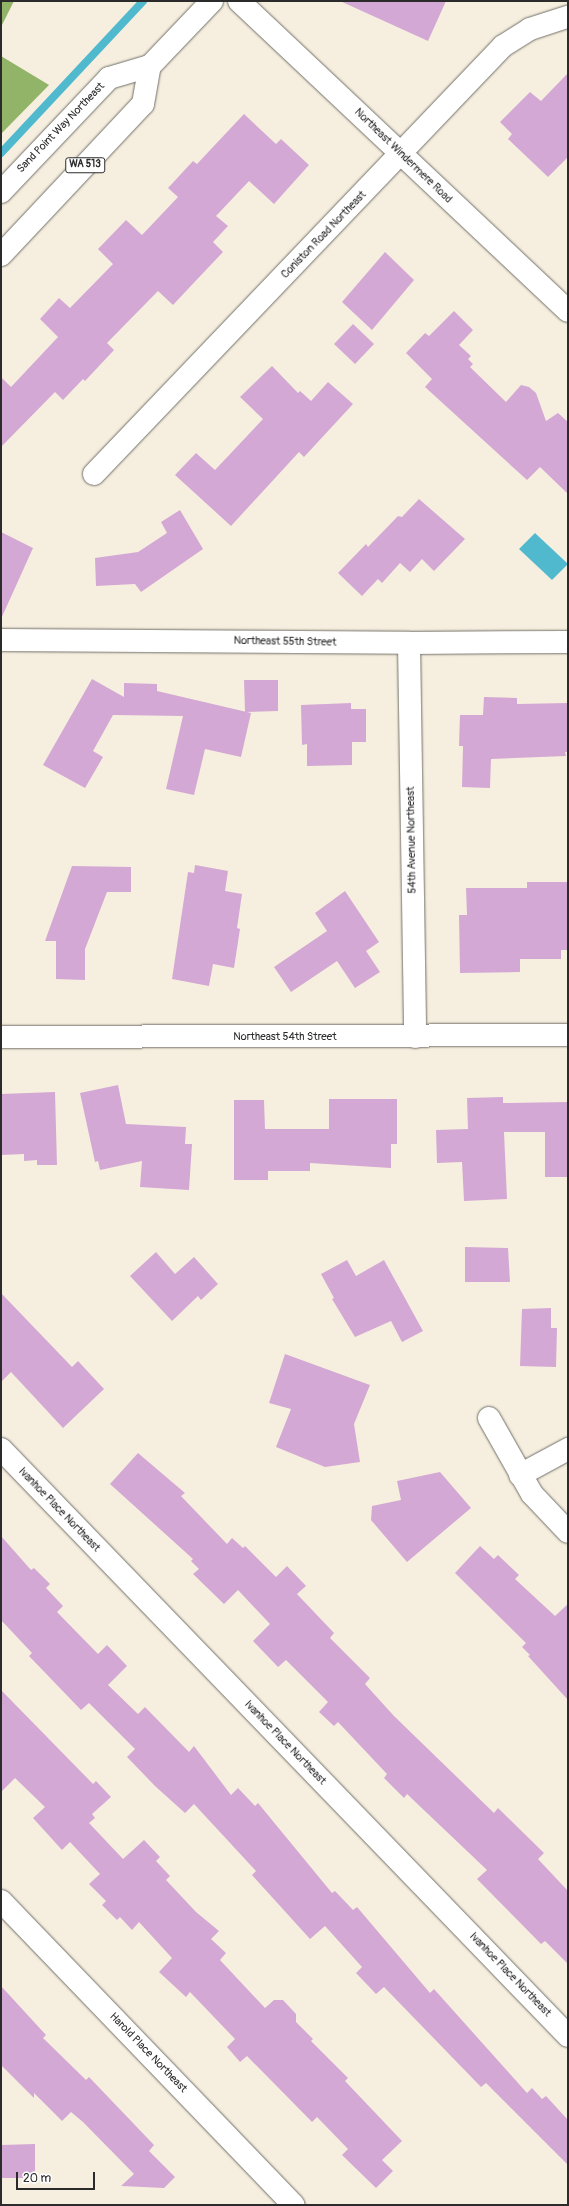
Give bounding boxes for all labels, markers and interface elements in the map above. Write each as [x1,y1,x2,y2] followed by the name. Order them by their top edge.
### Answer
[14,80,108,176] street label: Sand Point Way Northeast
[351,106,455,206] street label: Northeast Windermere Road
[65,157,105,173] road number: WA 513
[279,189,369,281] street label: Coniston Road Northeast
[233,635,337,649] street label: Northeast 55th Street
[404,786,420,894] street label: 54th Avenue Northeast
[233,1030,337,1044] street label: Northeast 54th Street
[15,1465,103,1555] street label: Ivanhoe Place Northeast
[241,1698,329,1788] street label: Ivanhoe Place Northeast
[466,1930,554,2020] street label: Ivanhoe Place Northeast
[106,2010,190,2096] street label: Harold Place Northeast
[18,2164,97,2190] scale bar
[23,2171,51,2186] text: 20 m

